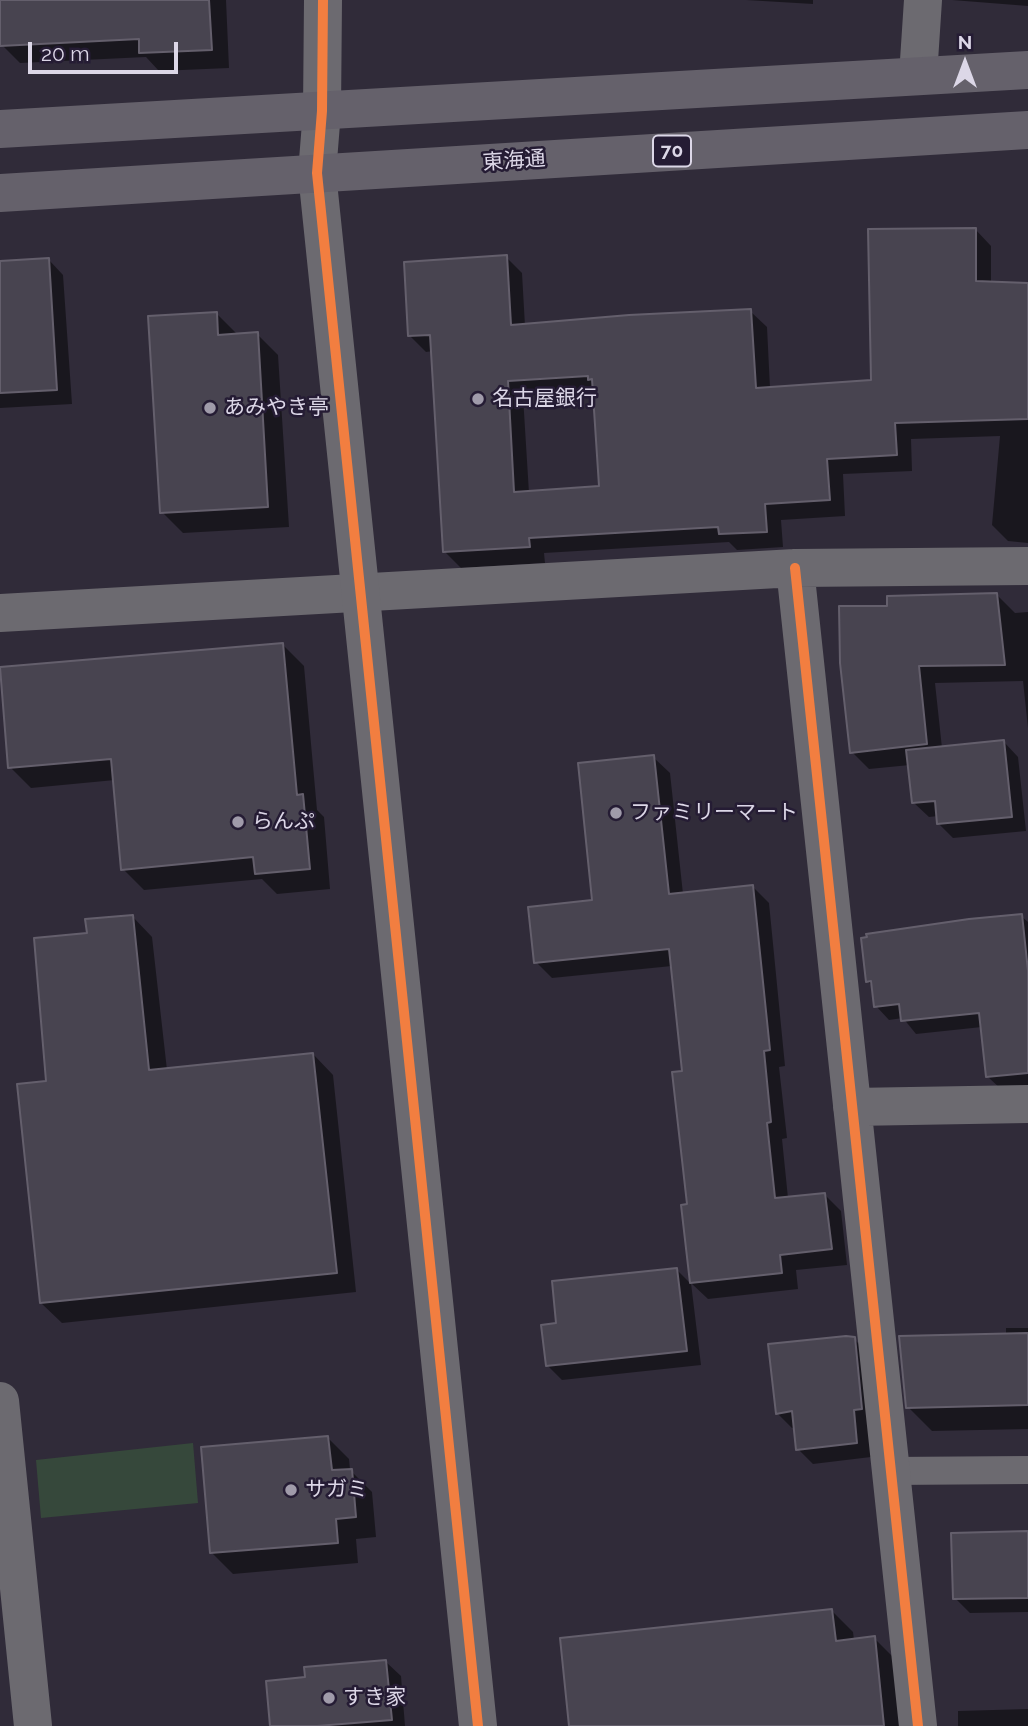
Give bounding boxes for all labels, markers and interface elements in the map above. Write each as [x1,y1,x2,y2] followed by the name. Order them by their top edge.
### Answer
[32,28,182,72] scale bar
[930,28,1000,98] north arrow
[958,31,972,53] text: N
[41,41,89,66] text: 20 m
[653,136,691,167] road number: 70
[482,146,546,176] street label: 東海通
[492,386,597,412] place label: 名古屋銀行
[470,391,486,407] marker: 名古屋銀行
[224,395,329,421] place label: あみやき亭
[202,400,218,416] marker: あみやき亭
[630,800,798,826] place label: ファミリーマート
[608,805,624,821] marker: ファミリーマート
[252,809,315,835] place label: らんぷ
[230,814,246,830] marker: らんぷ
[305,1477,368,1503] place label: サガミ
[283,1482,299,1498] marker: サガミ
[343,1685,406,1711] place label: すき家
[321,1690,337,1706] marker: すき家

